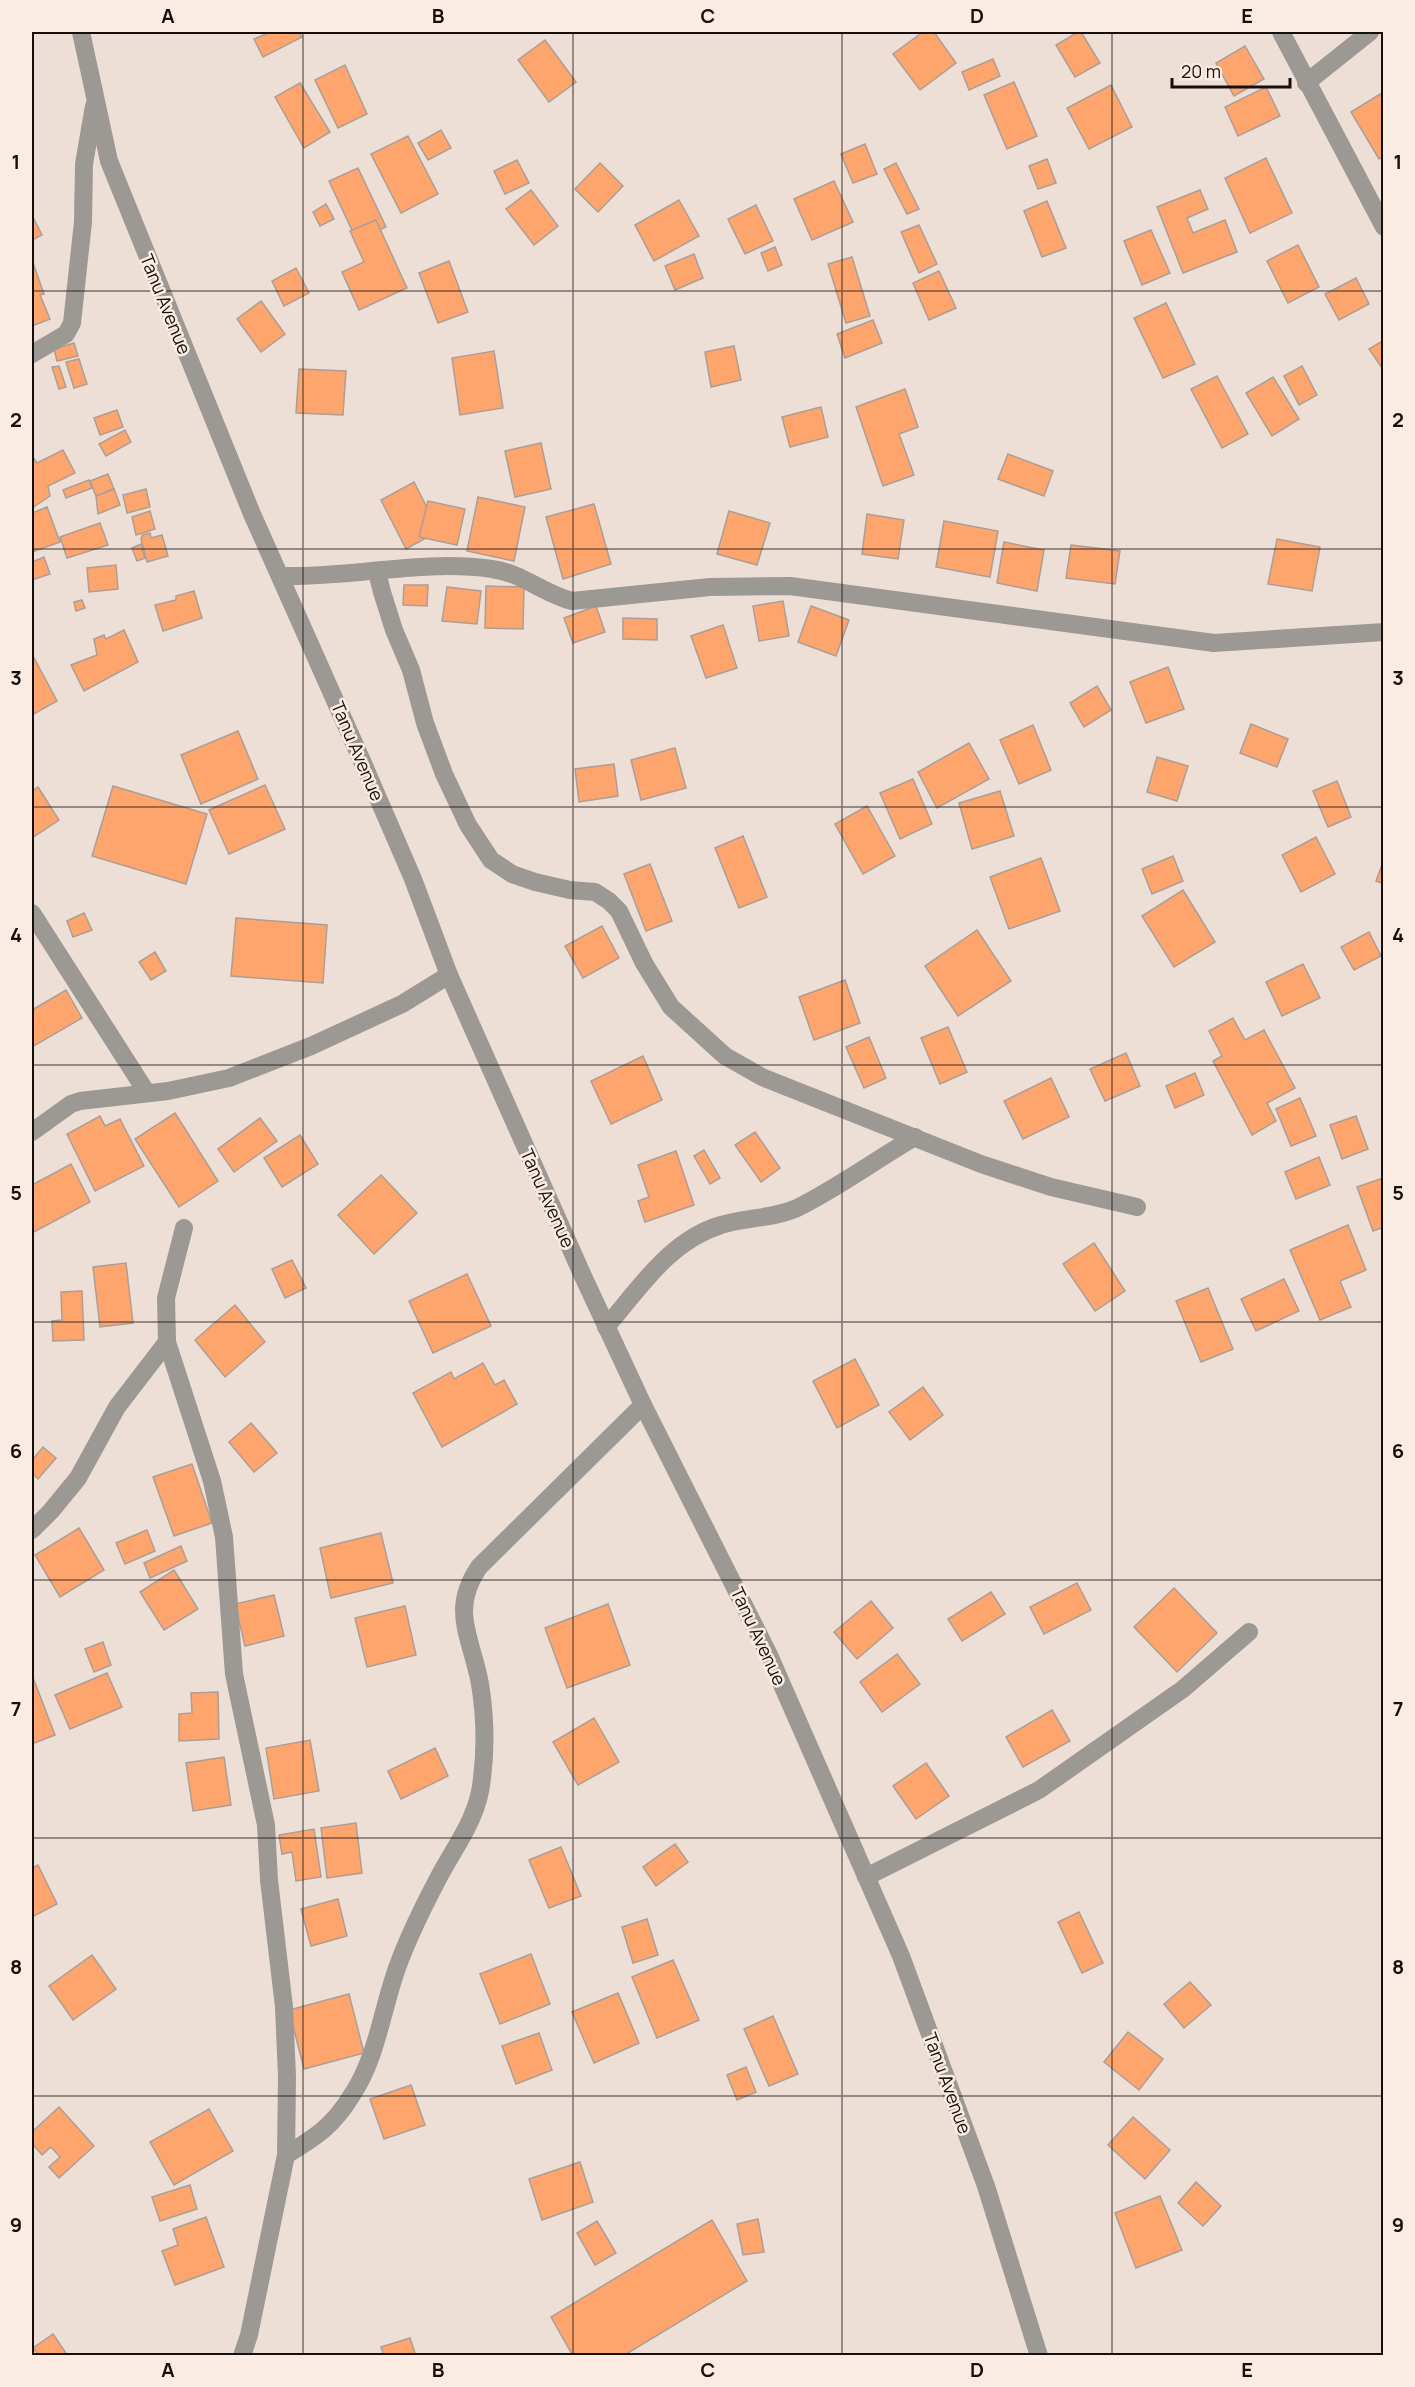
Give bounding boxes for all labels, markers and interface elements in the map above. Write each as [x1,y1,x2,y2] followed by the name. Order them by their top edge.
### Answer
[161,2,175,29] text: A
[432,2,445,29] text: B
[701,2,715,29] text: C
[970,2,984,29] text: D
[1241,2,1253,29] text: E
[1172,51,1290,89] scale bar
[1181,59,1221,83] text: 20 m
[12,148,20,175] text: 1
[1394,148,1402,175] text: 1
[135,250,197,358] street label: Tanu Avenue
[10,406,22,433] text: 2
[1392,406,1404,433] text: 2
[10,664,22,691] text: 3
[1392,664,1404,691] text: 3
[326,697,390,805] street label: Tanu Avenue
[10,921,22,948] text: 4
[1392,921,1404,948] text: 4
[515,1145,581,1251] street label: Tanu Avenue
[10,1179,22,1206] text: 5
[1392,1179,1404,1206] text: 5
[10,1437,22,1464] text: 6
[1392,1437,1404,1464] text: 6
[726,1583,792,1689] street label: Tanu Avenue
[11,1695,21,1722] text: 7
[1393,1695,1403,1722] text: 7
[10,1953,22,1980] text: 8
[1392,1953,1404,1980] text: 8
[919,2029,977,2137] street label: Tanu Avenue
[10,2211,22,2238] text: 9
[1392,2211,1404,2238] text: 9
[161,2356,175,2383] text: A
[432,2356,445,2383] text: B
[701,2356,715,2383] text: C
[970,2356,984,2383] text: D
[1241,2356,1253,2383] text: E

